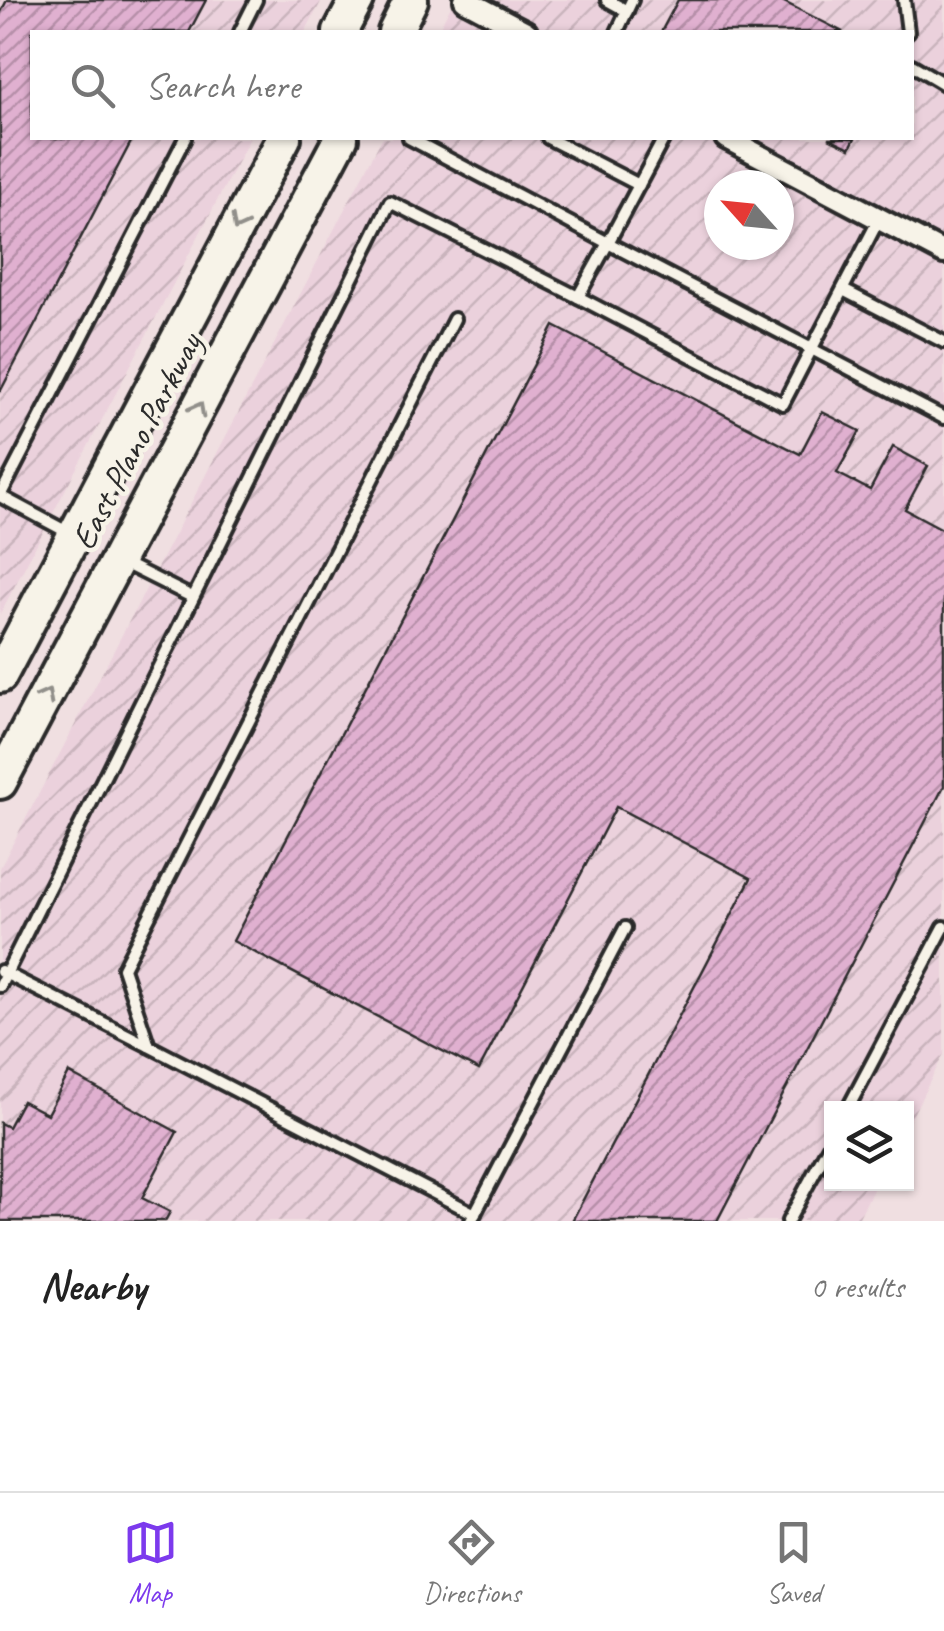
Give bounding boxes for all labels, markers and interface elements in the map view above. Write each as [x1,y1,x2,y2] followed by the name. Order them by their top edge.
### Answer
[30,30,914,140] search box
[65,58,120,113] icon: search
[145,62,300,109] text: Search here
[704,170,794,260] north arrow
[231,213,250,231] one-way arrow
[61,324,213,557] street label: East Plano Parkway
[186,401,205,419] one-way arrow
[34,688,53,706] one-way arrow
[824,1101,914,1191] map controls
[824,1101,914,1191] button: layers
[40,1260,146,1313] text: Nearby
[810,1266,904,1307] text: 0 results
[123,1515,178,1610] tab: Map
[423,1515,521,1610] tab: Directions
[766,1515,821,1610] tab: Saved

